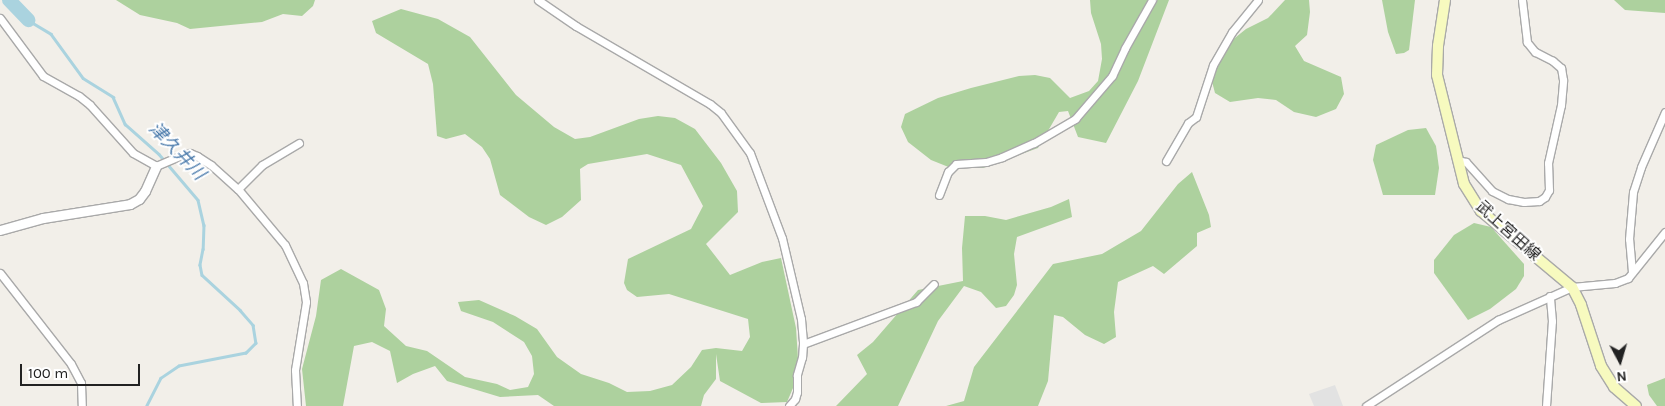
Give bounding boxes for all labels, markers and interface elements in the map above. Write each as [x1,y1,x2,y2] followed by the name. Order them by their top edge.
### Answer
[144,118,210,184] water label: 津久井川
[1472,197,1544,265] street label: 武上宮田線
[1595,336,1645,386] north arrow
[22,354,142,386] scale bar
[28,364,68,382] text: 100 m
[1616,367,1628,385] text: N

